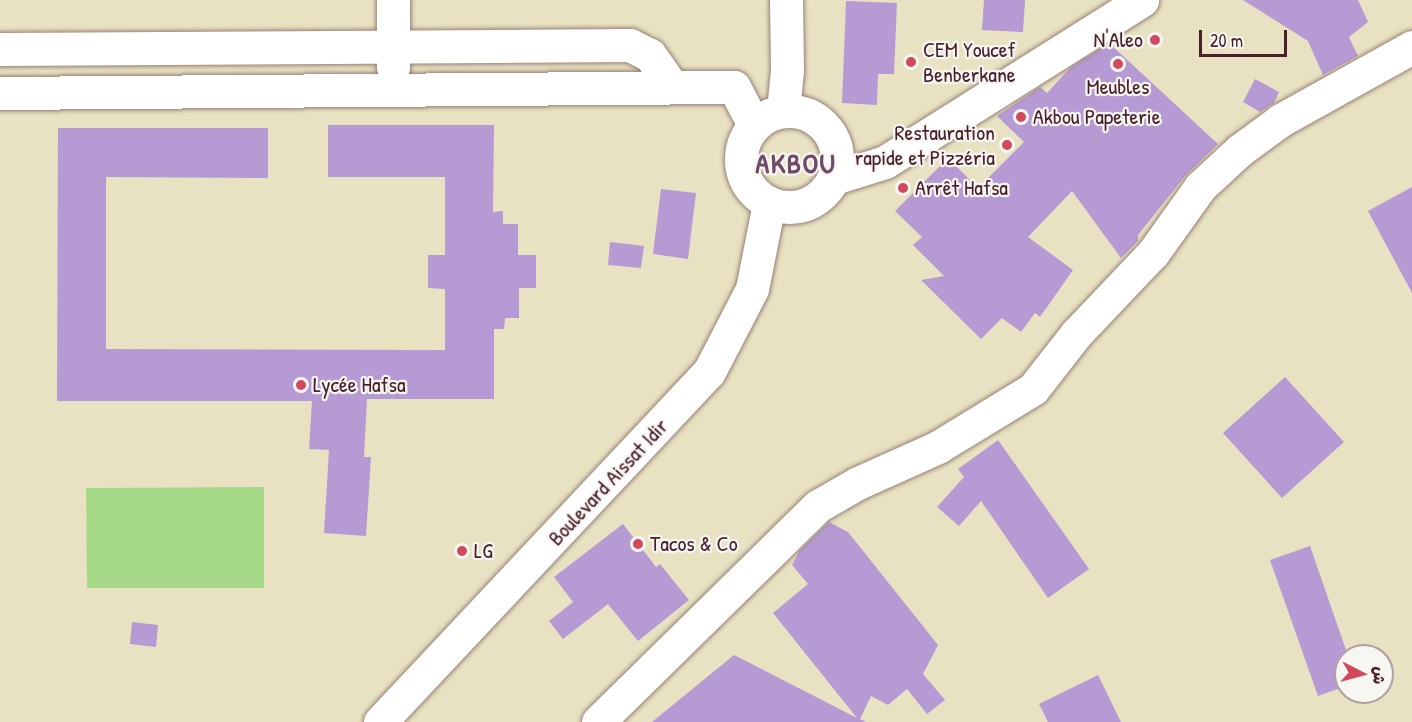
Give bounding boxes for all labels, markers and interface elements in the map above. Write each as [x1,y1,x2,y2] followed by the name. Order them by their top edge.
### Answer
[1202,18,1290,56] scale bar
[1093,27,1143,53] place label: N'Aleo
[1210,28,1243,53] text: 20 m
[1148,33,1162,47] marker: N'Aleo
[923,36,1016,88] place label: CEM Youcef Benberkane
[904,55,918,69] marker: CEM Youcef Benberkane
[1111,57,1125,71] marker: Meubles
[1087,74,1149,100] place label: Meubles
[1033,104,1161,130] place label: Akbou Papeterie
[1014,110,1028,124] marker: Akbou Papeterie
[855,119,995,170] place label: Restauration rapide et Pizzéria
[1000,138,1014,152] marker: Restauration rapide et Pizzéria
[756,146,836,180] district label: AKBOU
[915,175,1008,201] place label: Arrêt Hafsa
[896,181,910,195] marker: Arrêt Hafsa
[313,372,406,398] place label: Lycée Hafsa
[294,378,308,392] marker: Lycée Hafsa
[542,413,674,551] street label: Boulevard Aissat Idir
[650,531,737,557] place label: Tacos & Co
[631,537,645,551] marker: Tacos & Co
[474,538,493,564] place label: LG
[455,544,469,558] marker: LG
[1334,644,1394,704] north arrow
[1368,666,1392,686] text: ش

